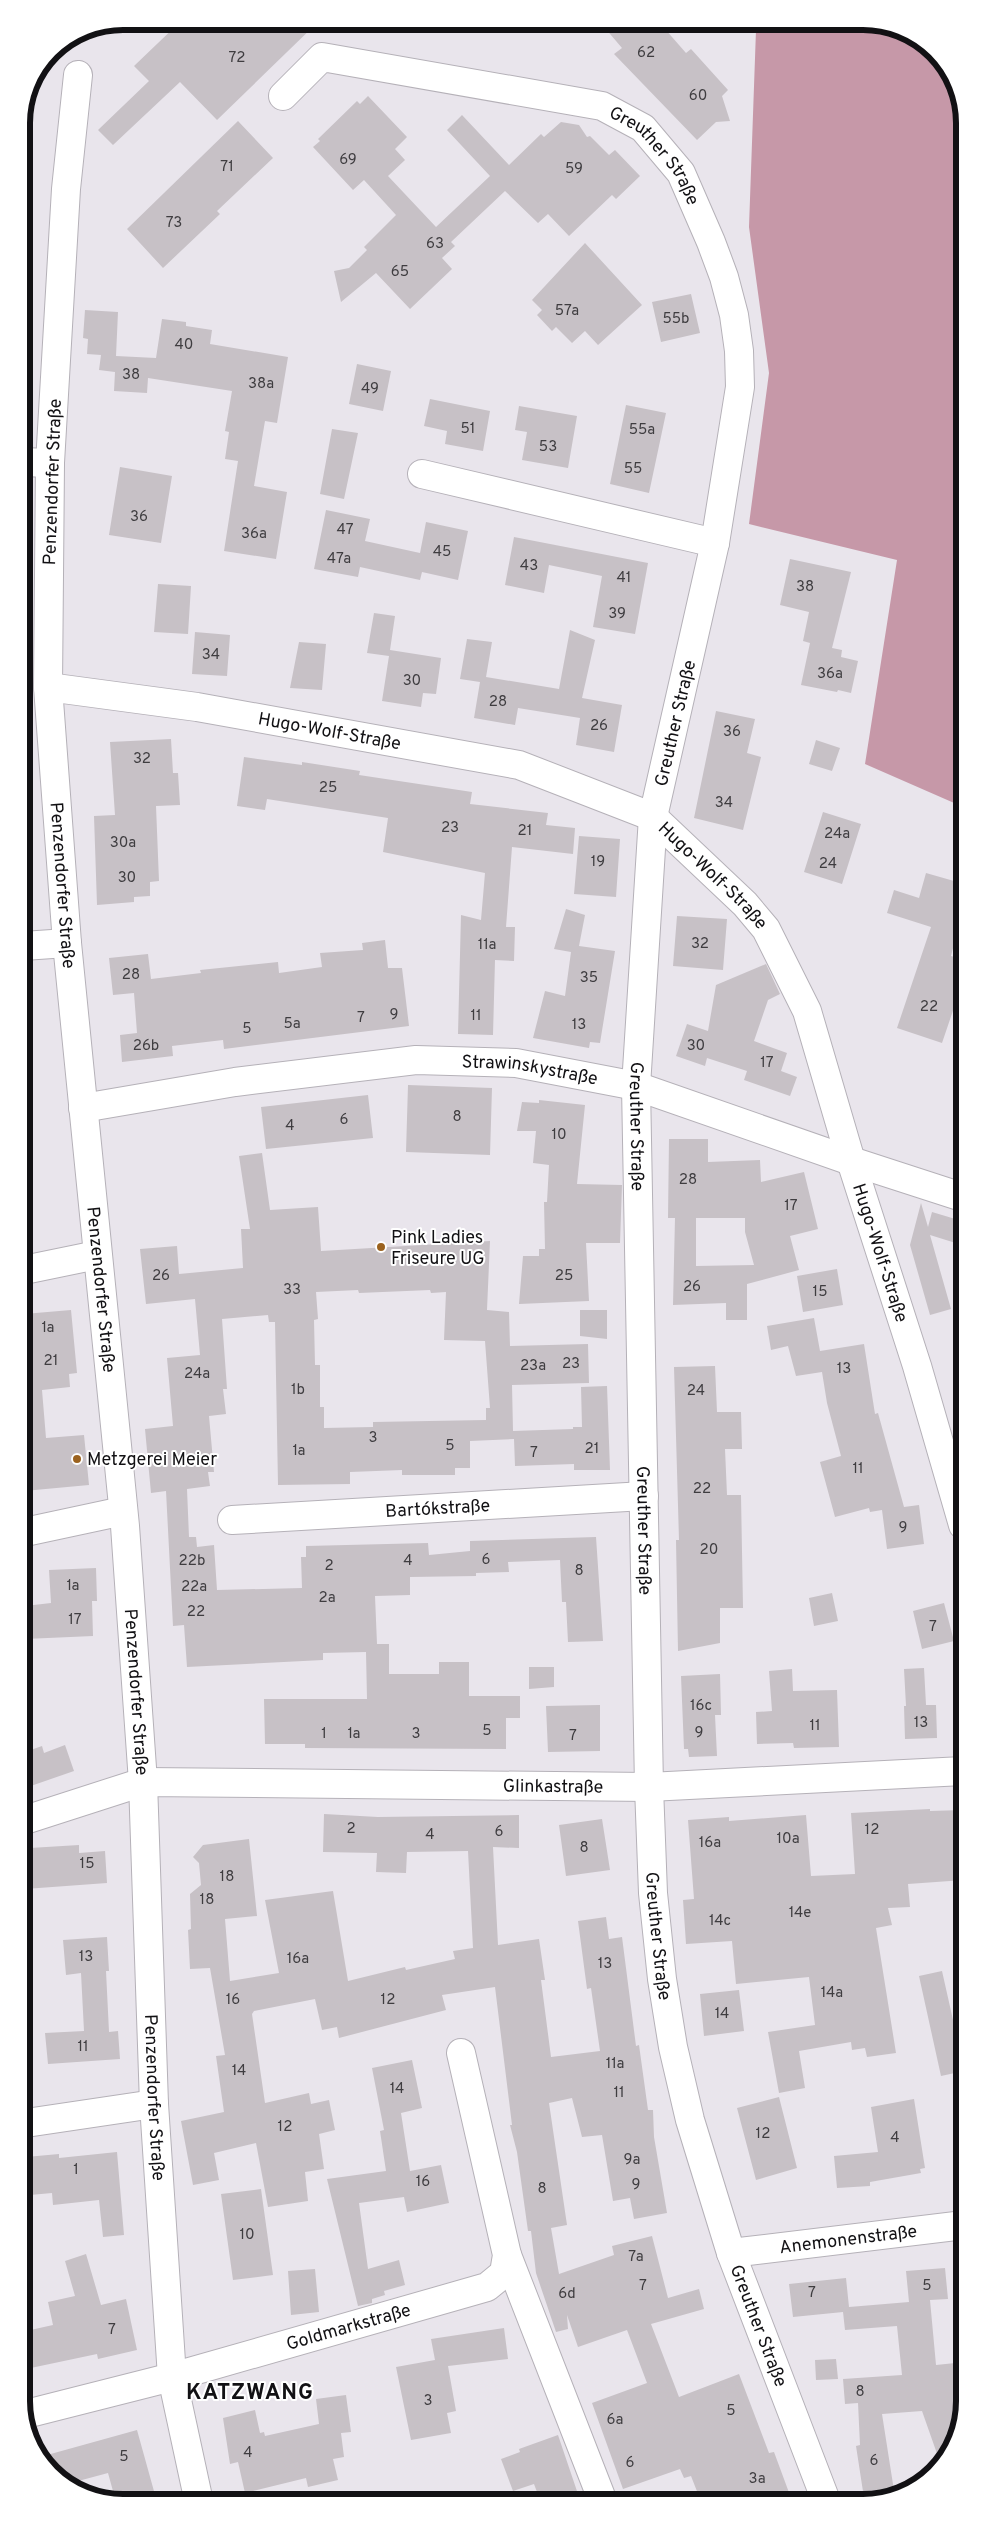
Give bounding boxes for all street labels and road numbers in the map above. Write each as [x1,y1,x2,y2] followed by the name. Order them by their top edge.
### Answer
[605,102,704,209] street label: Greuther Straße
[39,398,68,566] street label: Penzendorfer Straße
[651,658,702,789] street label: Greuther Straße
[256,708,403,756] street label: Hugo-Wolf-Straße
[44,801,79,970] street label: Penzendorfer Straße
[652,818,772,935] street label: Hugo-Wolf-Straße
[461,1051,599,1091] street label: Strawinskystraße
[623,1061,648,1191] street label: Greuther Straße
[846,1181,912,1326] street label: Hugo-Wolf-Straße
[80,1205,120,1374] street label: Penzendorfer Straße
[630,1466,655,1595] street label: Greuther Straße
[385,1495,491,1524] street label: Bartókstraße
[118,1608,152,1776] street label: Penzendorfer Straße
[503,1776,603,1800] street label: Glinkastraße
[639,1871,675,2002] street label: Greuther Straße
[138,2014,169,2182] street label: Penzendorfer Straße
[778,2221,918,2260] street label: Anemonenstraße
[724,2262,791,2391] street label: Greuther Straße
[284,2299,414,2357] street label: Goldmarkstraße

